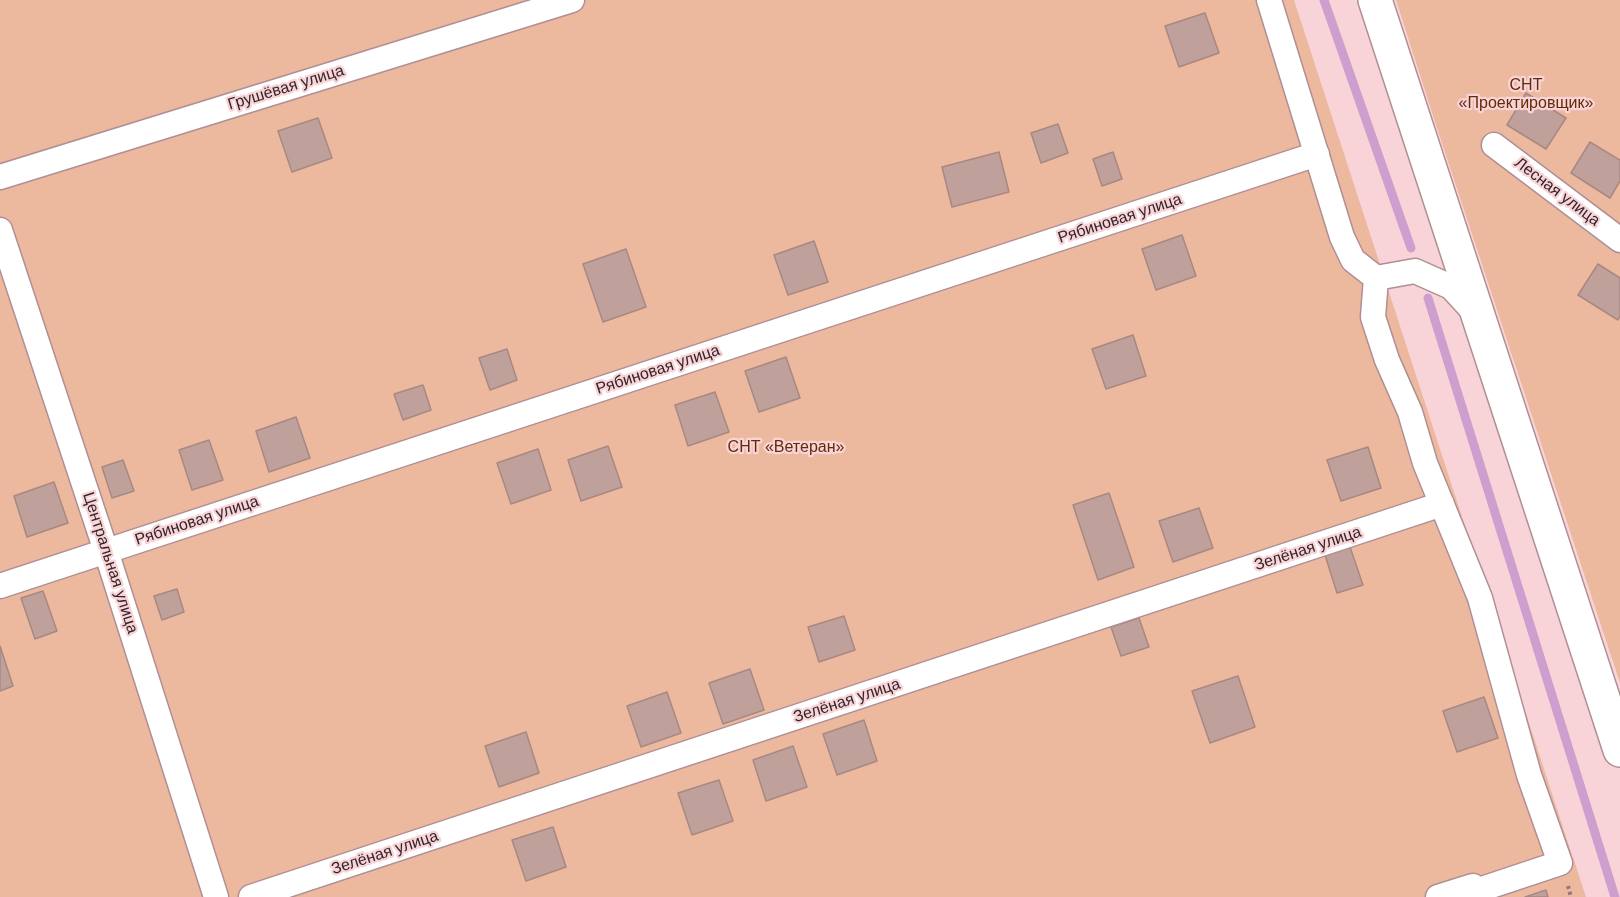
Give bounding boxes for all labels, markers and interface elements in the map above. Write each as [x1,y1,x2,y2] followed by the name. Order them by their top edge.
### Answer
[226,61,346,115] street label: Грушёвая улица
[1459,76,1593,114] park label: СНТ «Проектировщик»
[1510,154,1604,230] street label: Лесная улица
[1056,190,1184,248] street label: Рябиновая улица
[594,341,722,399] street label: Рябиновая улица
[728,438,844,458] park label: СНТ «Ветеран»
[78,490,142,636] street label: Центральная улица
[133,492,261,550] street label: Рябиновая улица
[1252,523,1364,575] street label: Зелёная улица
[791,675,903,727] street label: Зелёная улица
[329,827,441,879] street label: Зелёная улица

